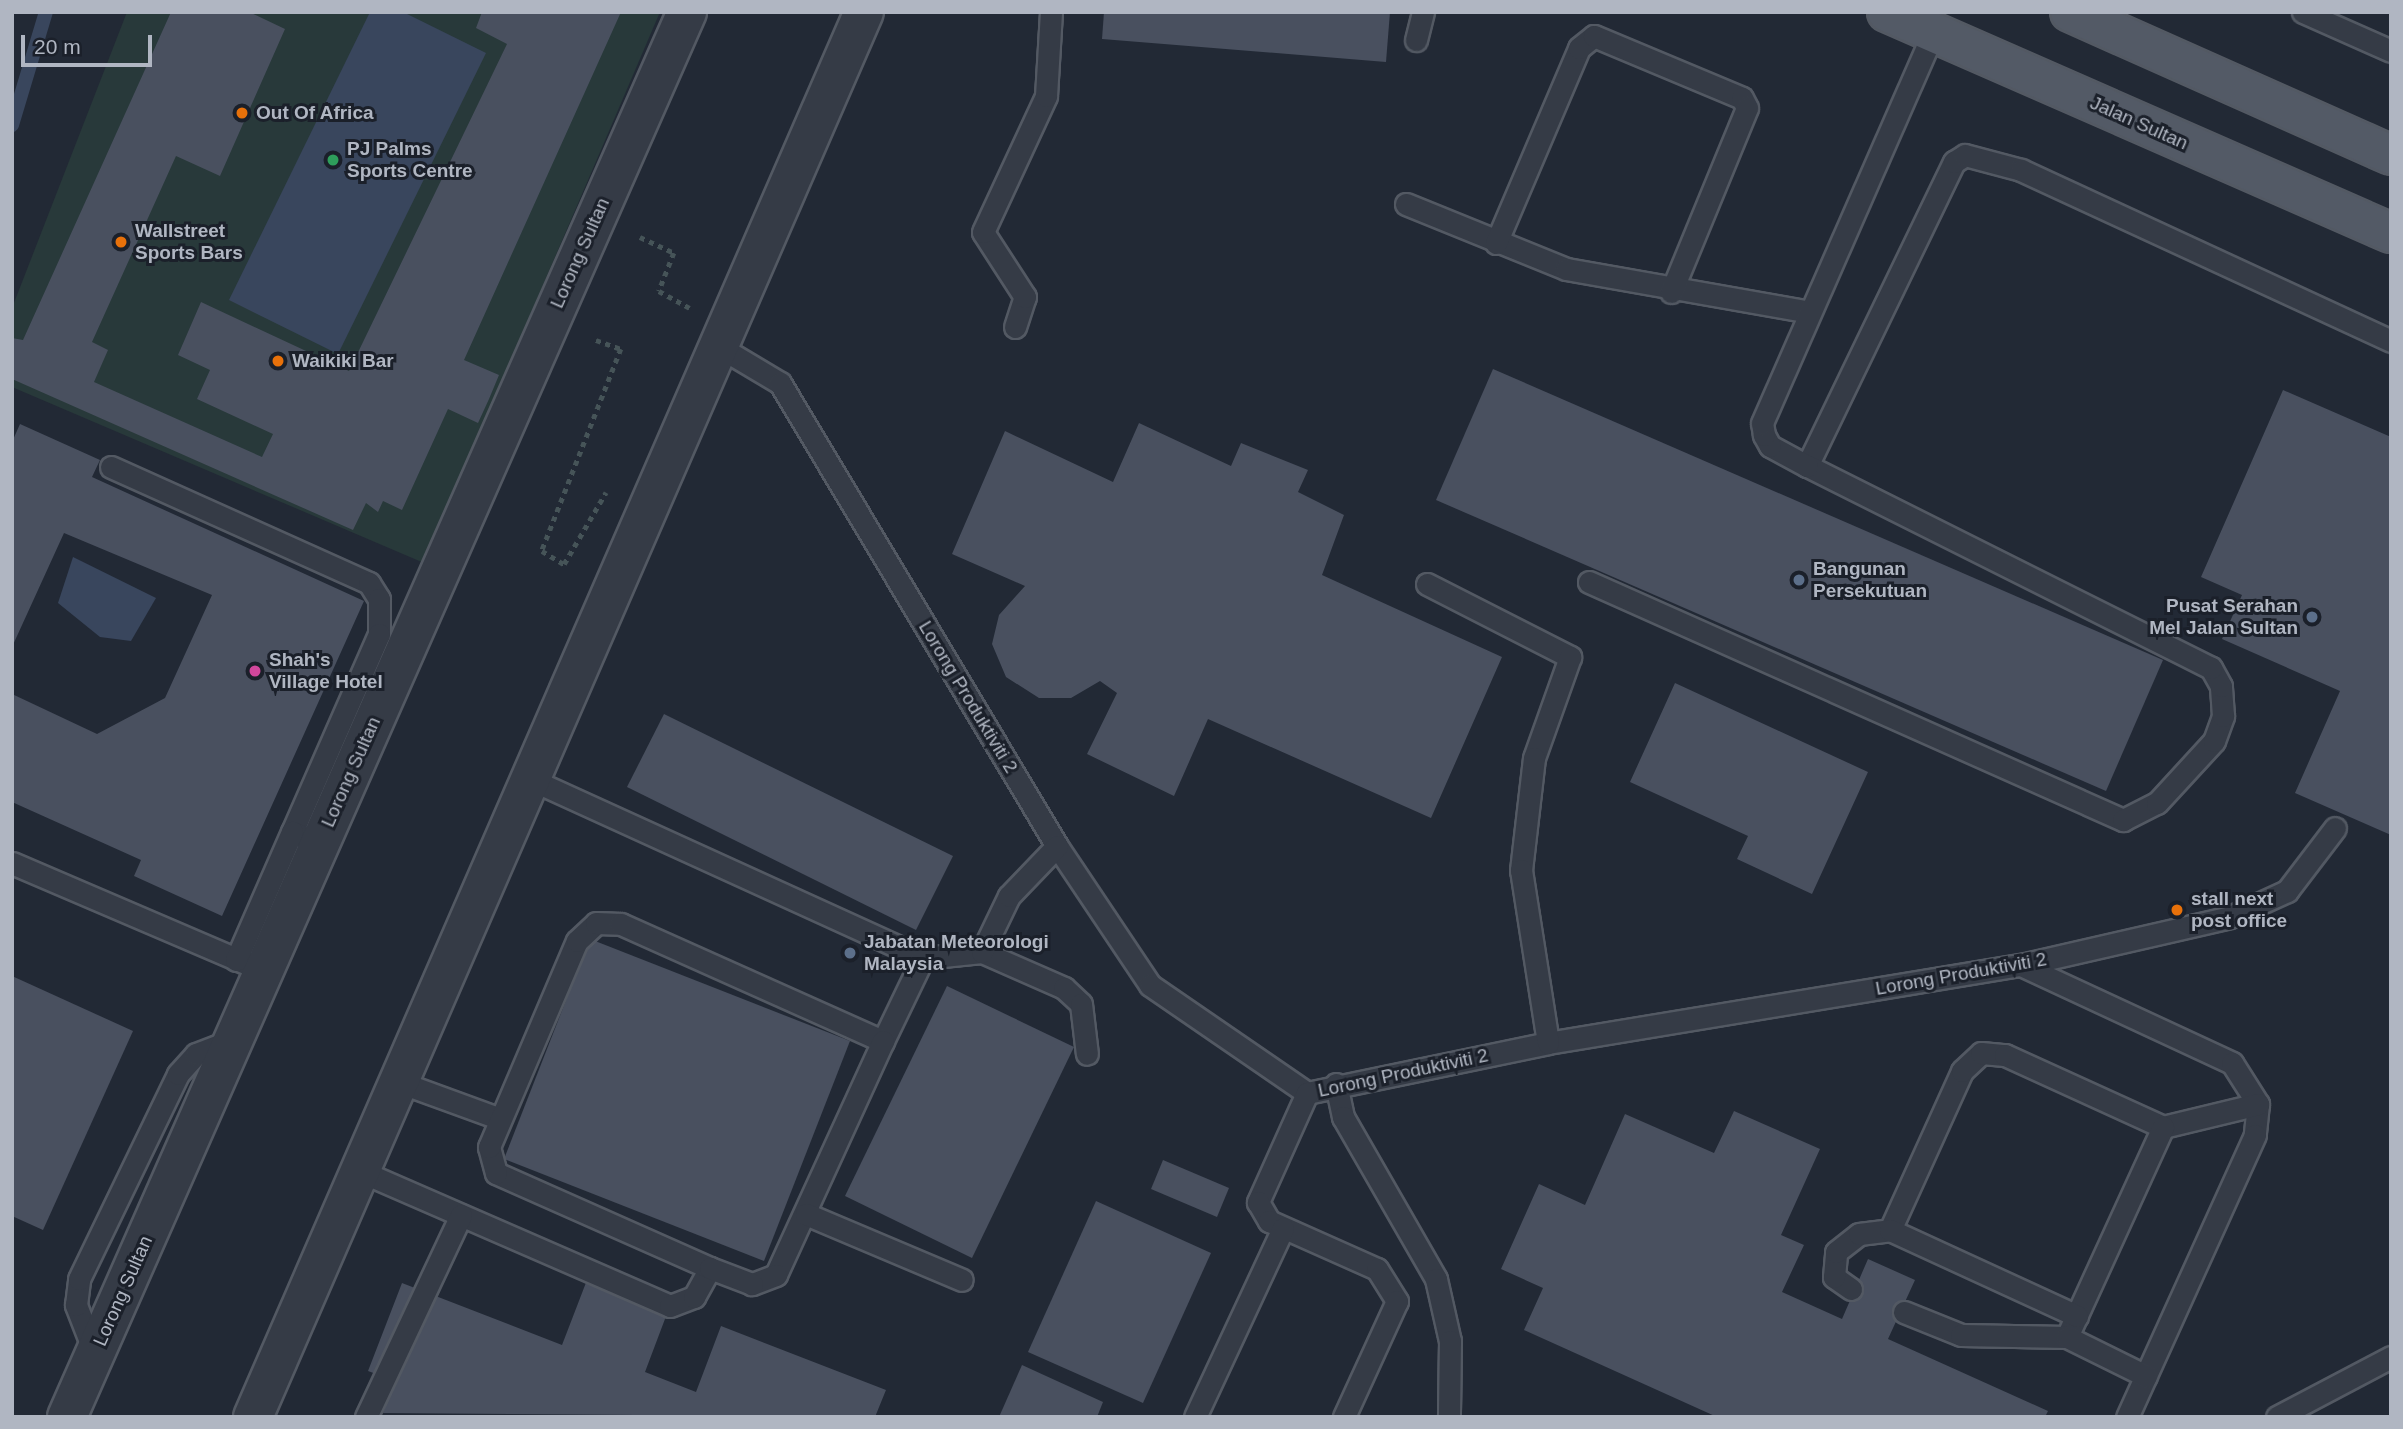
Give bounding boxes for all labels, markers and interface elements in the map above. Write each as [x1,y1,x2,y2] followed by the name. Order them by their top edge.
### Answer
[24,21,156,65] scale bar
[34,35,81,58] text: 20 m
[2087,91,2191,155] street label: Jalan Sultan
[256,102,374,124] place label: Out Of Africa
[234,105,250,121] marker: Out Of Africa
[347,138,473,182] place label: PJ Palms Sports Centre
[325,152,341,168] marker: PJ Palms Sports Centre
[546,194,614,312] street label: Lorong Sultan
[135,220,243,264] place label: Wallstreet Sports Bars
[113,234,129,250] marker: Wallstreet Sports Bars
[292,350,394,372] place label: Waikiki Bar
[270,353,286,369] marker: Waikiki Bar
[1813,558,1927,602] place label: Bangunan Persekutuan
[1791,572,1807,588] marker: Bangunan Persekutuan
[2149,595,2298,639] place label: Pusat Serahan Mel Jalan Sultan
[2304,609,2320,625] marker: Pusat Serahan Mel Jalan Sultan
[914,617,1022,777] street label: Lorong Produktiviti 2
[269,649,383,693] place label: Shah's Village Hotel
[247,663,263,679] marker: Shah's Village Hotel
[317,713,385,831] street label: Lorong Sultan
[2191,888,2287,932] place label: stall next post office
[2169,902,2185,918] marker: stall next post office
[864,931,1049,975] place label: Jabatan Meteorologi Malaysia
[842,945,858,961] marker: Jabatan Meteorologi Malaysia
[1874,948,2048,1000] street label: Lorong Produktiviti 2
[1316,1044,1490,1102] street label: Lorong Produktiviti 2
[89,1232,157,1350] street label: Lorong Sultan

